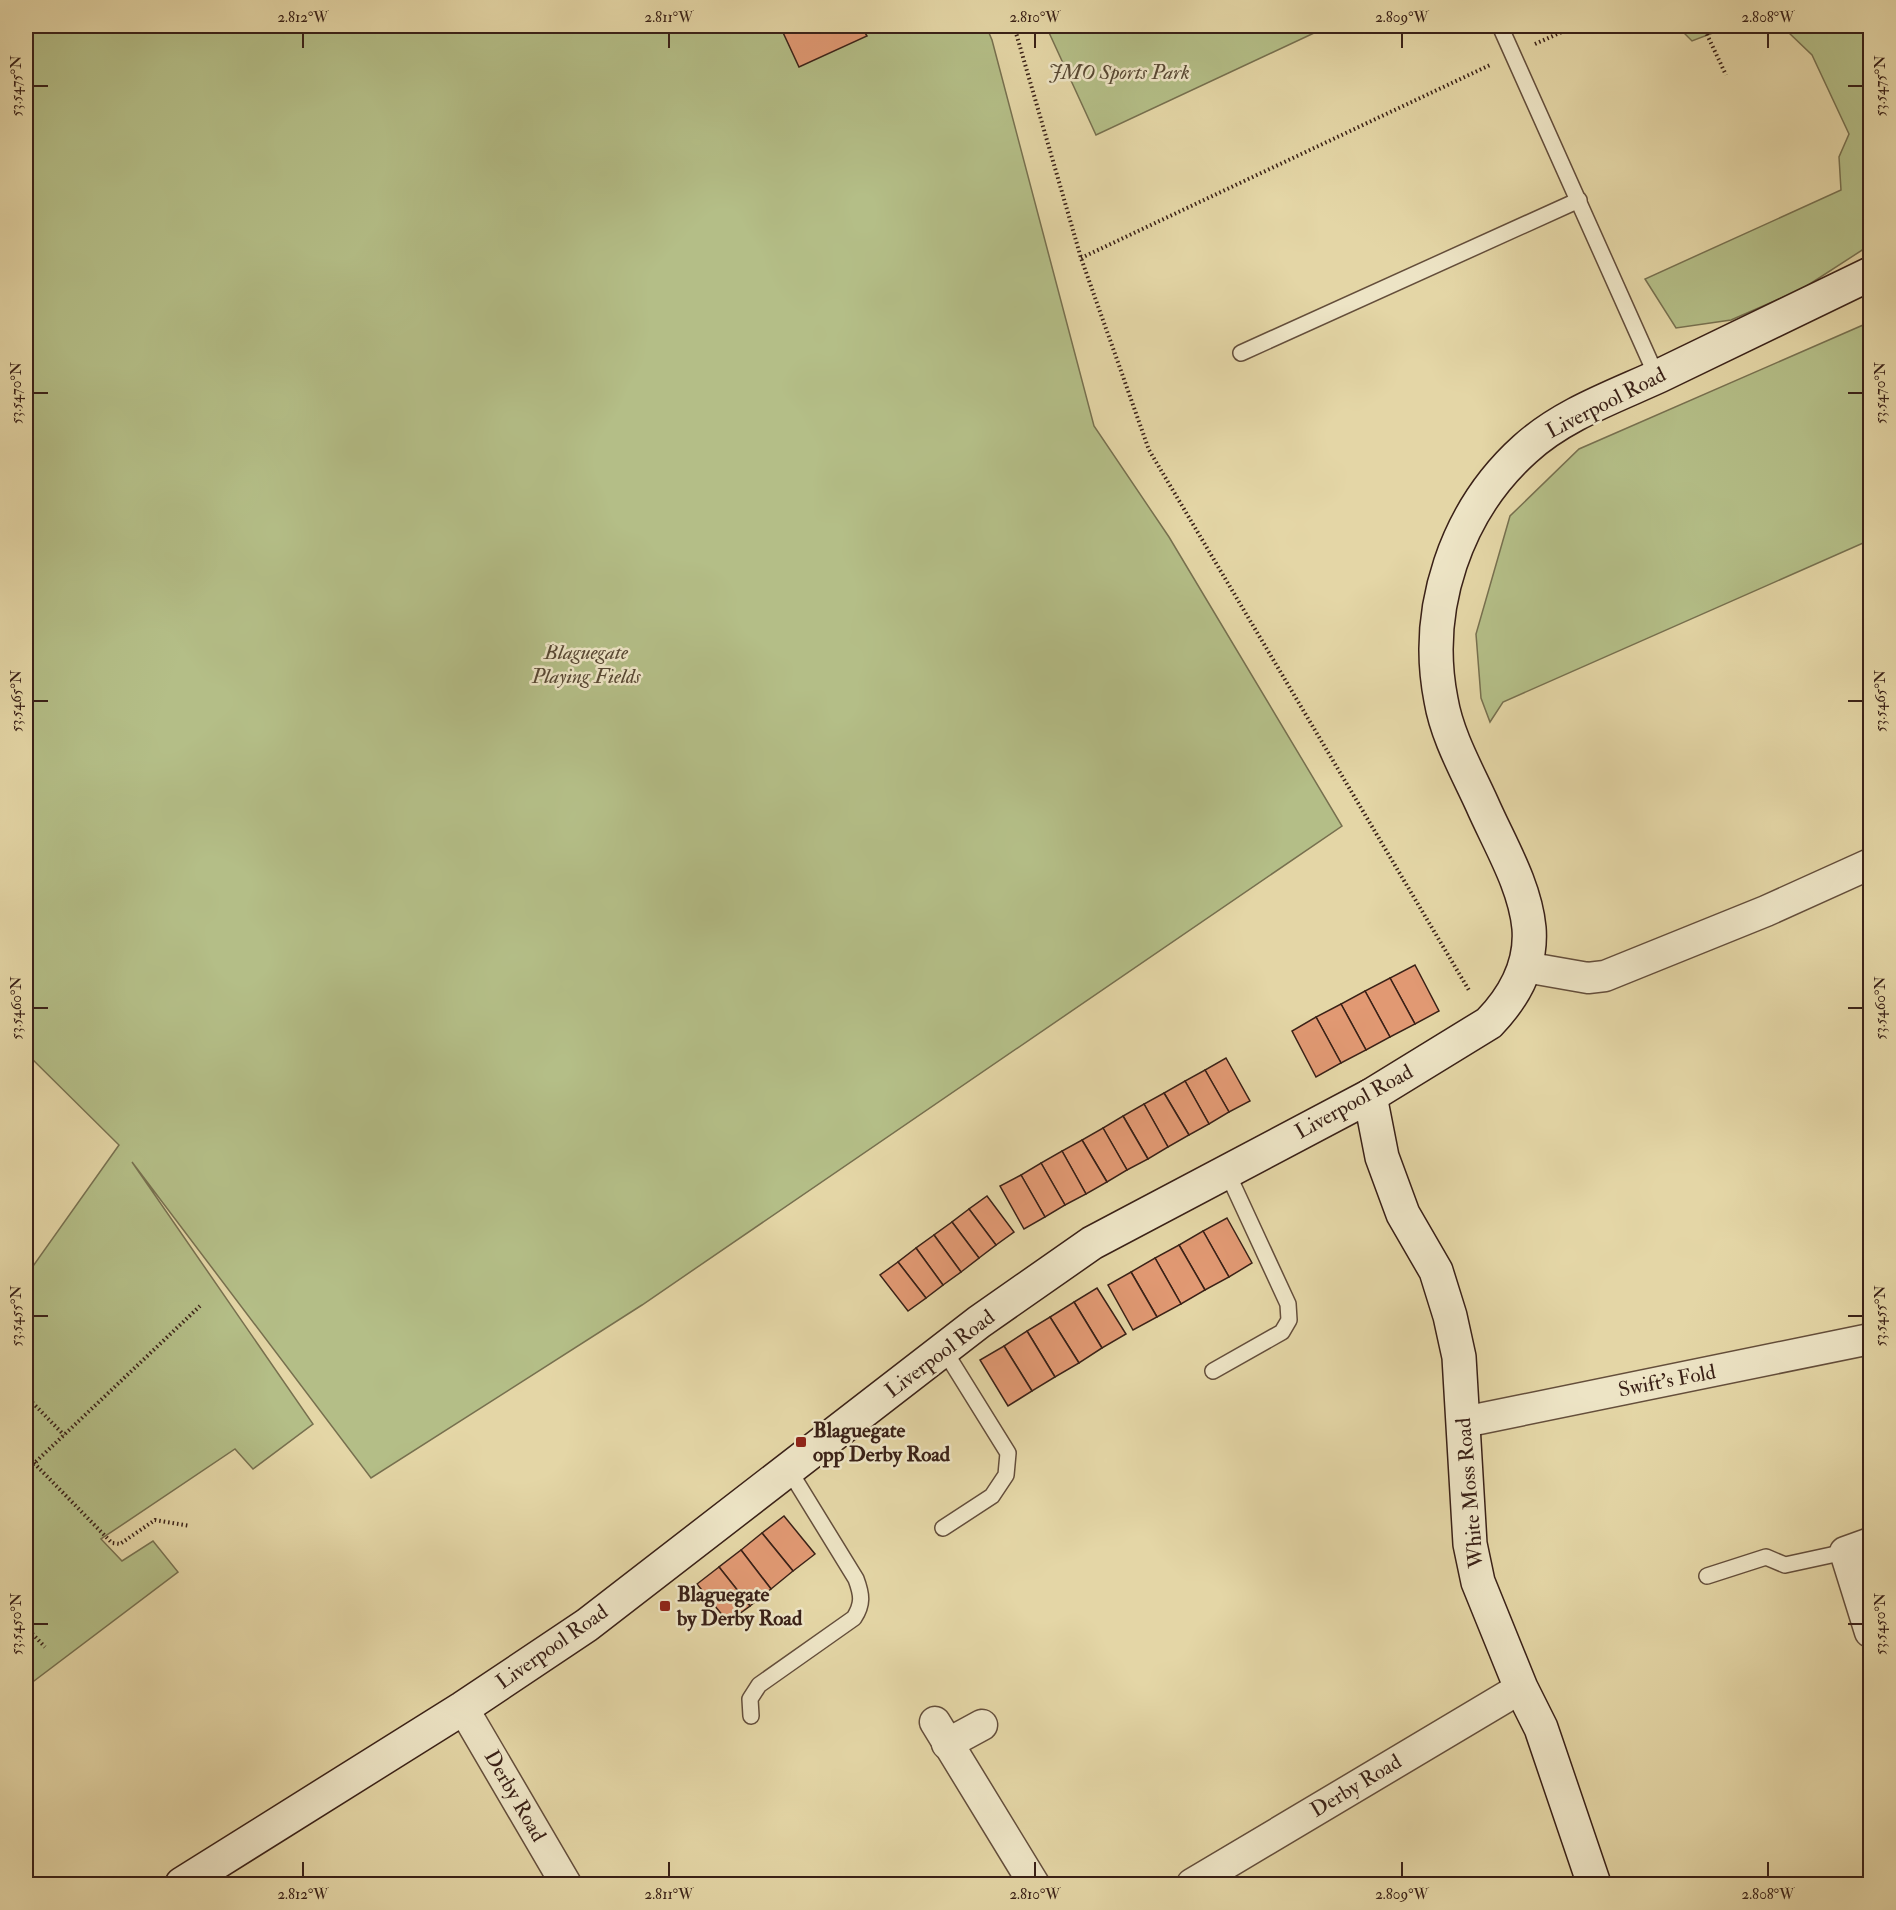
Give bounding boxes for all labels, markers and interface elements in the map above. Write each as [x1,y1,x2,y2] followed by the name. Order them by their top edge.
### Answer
[277,8,329,27] text: 2.812°W
[645,8,694,27] text: 2.811°W
[1009,8,1061,27] text: 2.810°W
[1375,8,1429,27] text: 2.809°W
[1742,8,1795,27] text: 2.808°W
[7,55,26,117] text: 53.5475°N
[1871,55,1890,117] text: 53.5475°N
[1048,59,1190,86] park label: JMO Sports Park
[7,361,26,424] text: 53.5470°N
[1542,361,1671,445] street label: Liverpool Road
[1871,361,1890,424] text: 53.5470°N
[530,639,642,690] park label: Blaguegate Playing Fields
[7,669,26,732] text: 53.5465°N
[1871,669,1890,732] text: 53.5465°N
[7,976,26,1040] text: 53.5460°N
[1871,976,1890,1040] text: 53.5460°N
[1290,1058,1418,1145] street label: Liverpool Road
[7,1285,26,1347] text: 53.5455°N
[1871,1285,1890,1347] text: 53.5455°N
[880,1304,1001,1404] street label: Liverpool Road
[1616,1358,1719,1404] street label: Swift's Fold
[1450,1416,1490,1570] street label: White Moss Road
[813,1417,951,1468] place label: Blaguegate opp Derby Road
[794,1435,808,1449] marker: Blaguegate opp Derby Road
[676,1581,803,1632] place label: Blaguegate by Derby Road
[7,1592,26,1655] text: 53.5450°N
[1871,1592,1890,1655] text: 53.5450°N
[491,1598,614,1696] street label: Liverpool Road
[658,1599,672,1613] marker: Blaguegate by Derby Road
[478,1745,552,1847] street label: Derby Road
[1306,1748,1407,1824] street label: Derby Road
[277,1885,329,1904] text: 2.812°W
[645,1885,694,1904] text: 2.811°W
[1009,1885,1061,1904] text: 2.810°W
[1375,1885,1429,1904] text: 2.809°W
[1742,1885,1795,1904] text: 2.808°W

